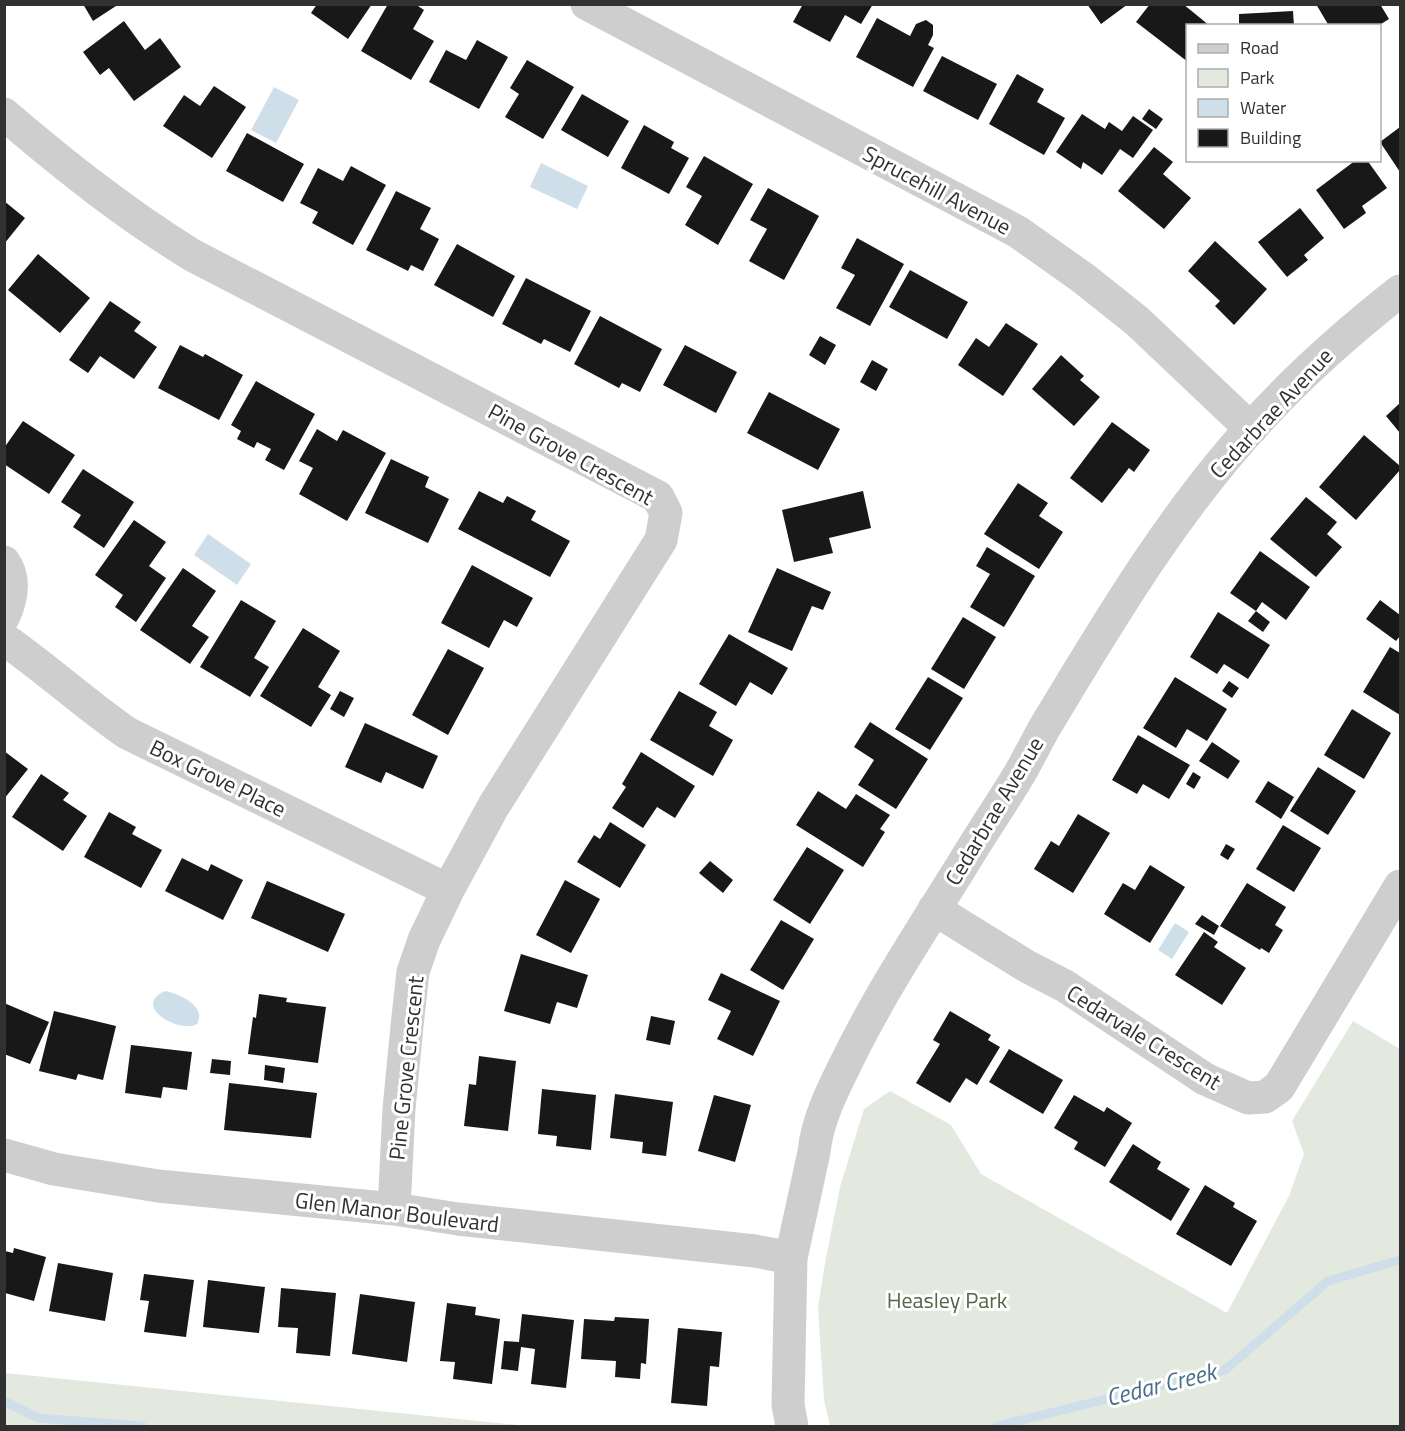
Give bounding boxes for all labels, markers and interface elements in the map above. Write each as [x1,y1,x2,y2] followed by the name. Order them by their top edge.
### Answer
[1186,24,1381,162] legend
[1240,34,1279,61] text: Road
[1240,64,1275,91] text: Park
[1240,94,1286,121] text: Water
[1240,124,1301,151] text: Building
[857,137,1017,243] street label: Sprucehill Avenue
[1201,340,1341,486] street label: Cedarbrae Avenue
[482,394,660,514] street label: Pine Grove Crescent
[144,730,292,826] street label: Box Grove Place
[936,730,1052,892] street label: Cedarbrae Avenue
[379,974,433,1162] street label: Pine Grove Crescent
[1060,976,1228,1098] street label: Cedarvale Crescent
[293,1183,501,1241] street label: Glen Manor Boulevard
[887,1283,1008,1317] park label: Heasley Park
[1102,1352,1223,1415] water label: Cedar Creek

